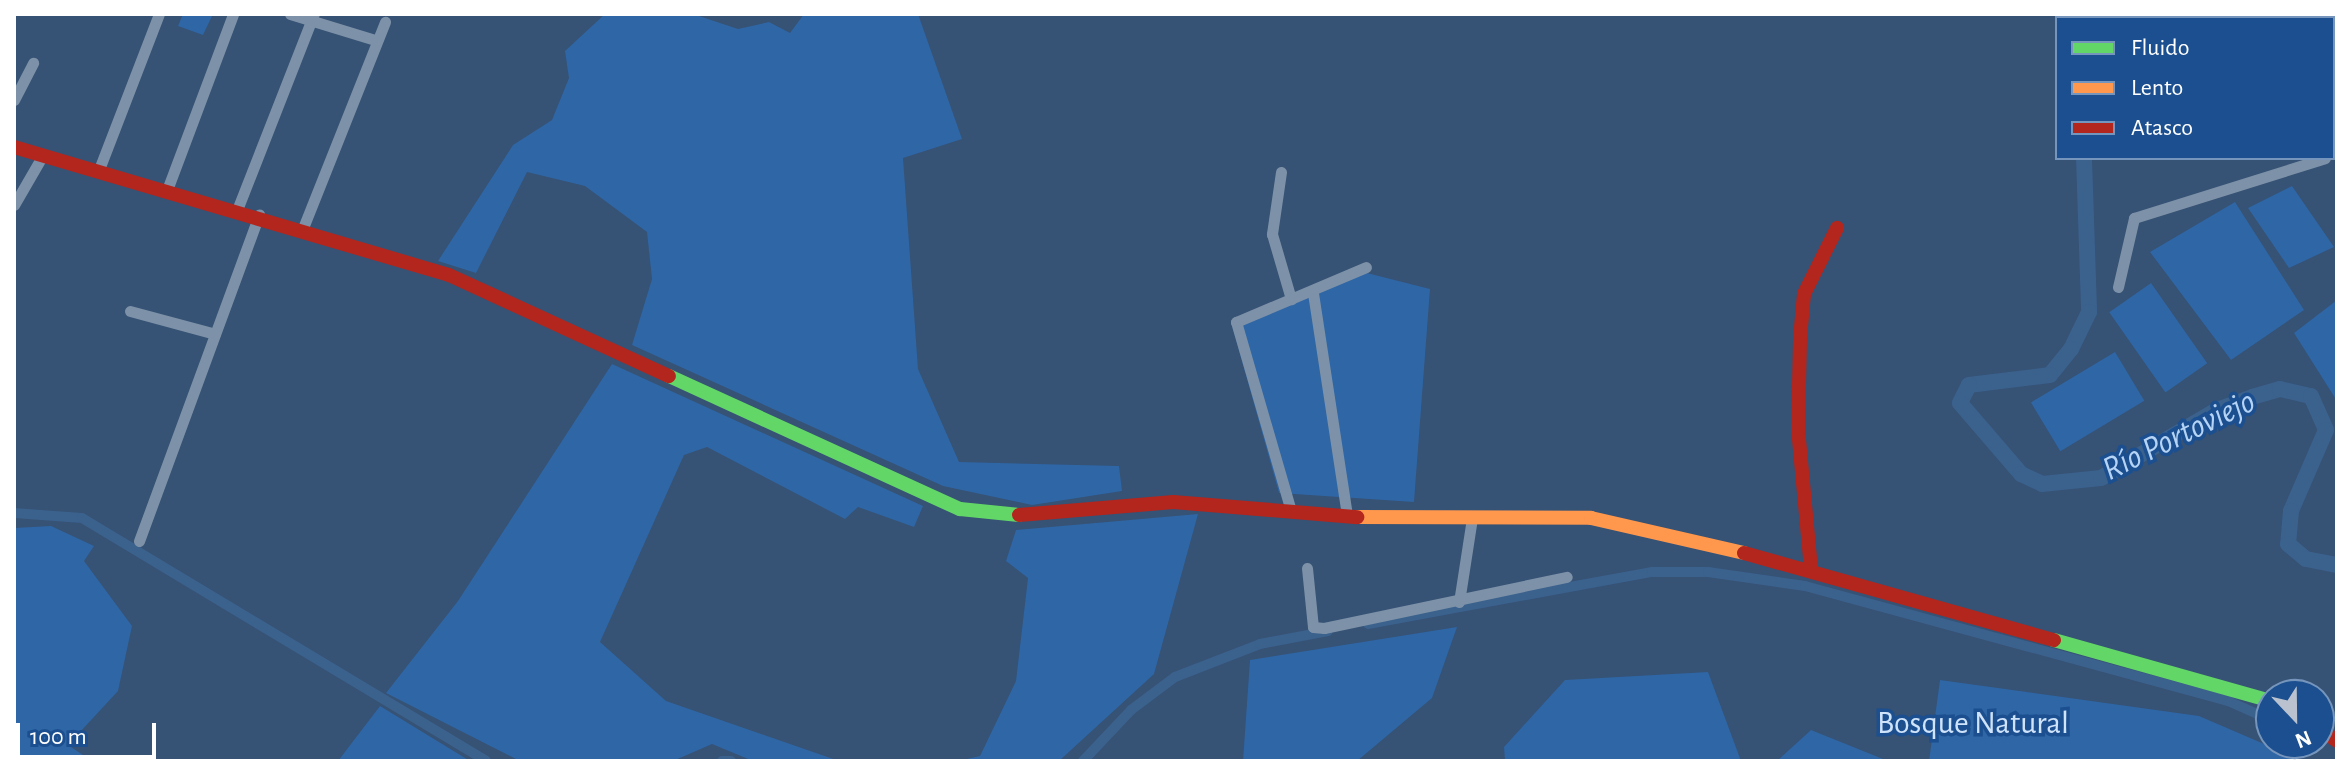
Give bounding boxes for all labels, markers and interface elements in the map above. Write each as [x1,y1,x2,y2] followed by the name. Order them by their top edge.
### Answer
[2055,16,2335,160] legend
[2131,36,2190,60] text: Fluido
[2131,76,2183,100] text: Lento
[2131,116,2193,140] text: Atasco
[2096,381,2262,491] water label: Río Portoviejo
[2255,679,2335,759] north arrow
[1877,704,2069,742] park label: Bosque Natural
[20,707,160,757] scale bar
[30,725,87,749] text: 100 m
[2292,726,2314,752] text: N

